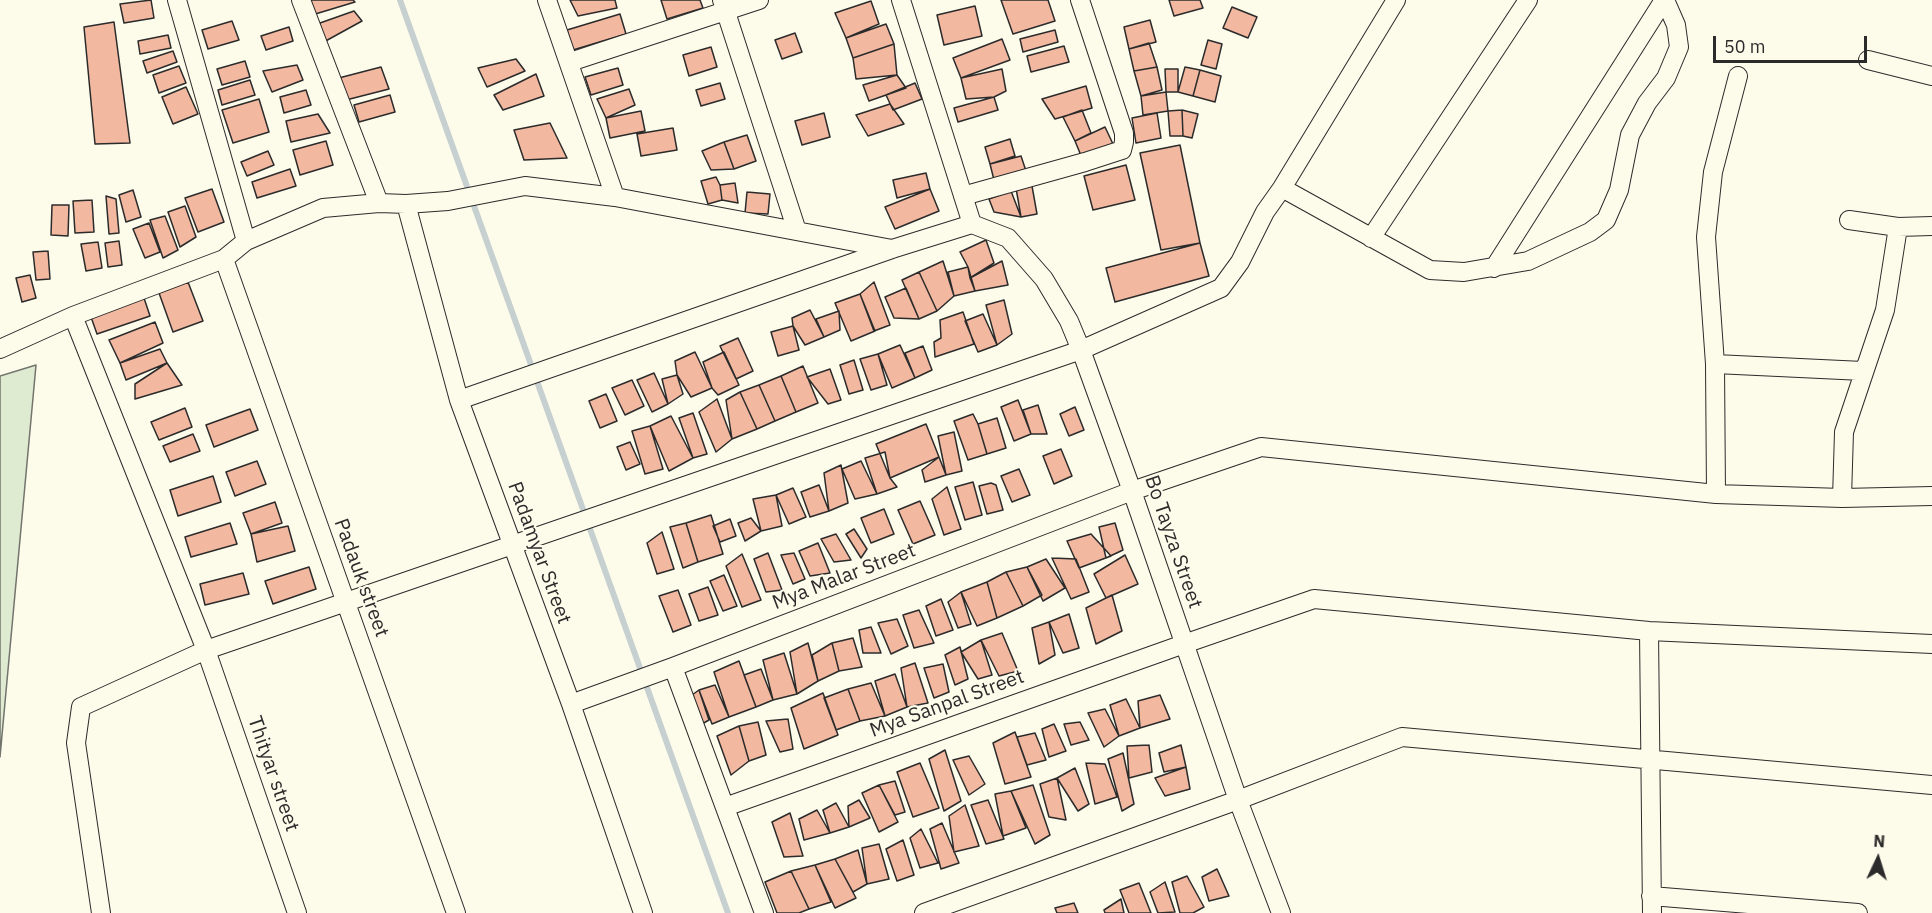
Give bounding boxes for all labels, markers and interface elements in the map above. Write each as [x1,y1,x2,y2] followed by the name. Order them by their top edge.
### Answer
[1716,24,1870,62] scale bar
[1724,35,1766,58] text: 50 m
[1139,472,1207,612] street label: Bo Tayza Street
[502,479,576,627] street label: Padamyar Street
[328,515,394,641] street label: Padauk street
[769,539,919,615] street label: Mya Malar Street
[867,665,1027,743] street label: Mya Sanpal Street
[242,713,304,835] street label: Thityar street
[1848,829,1908,889] north arrow
[1873,831,1886,851] text: N

